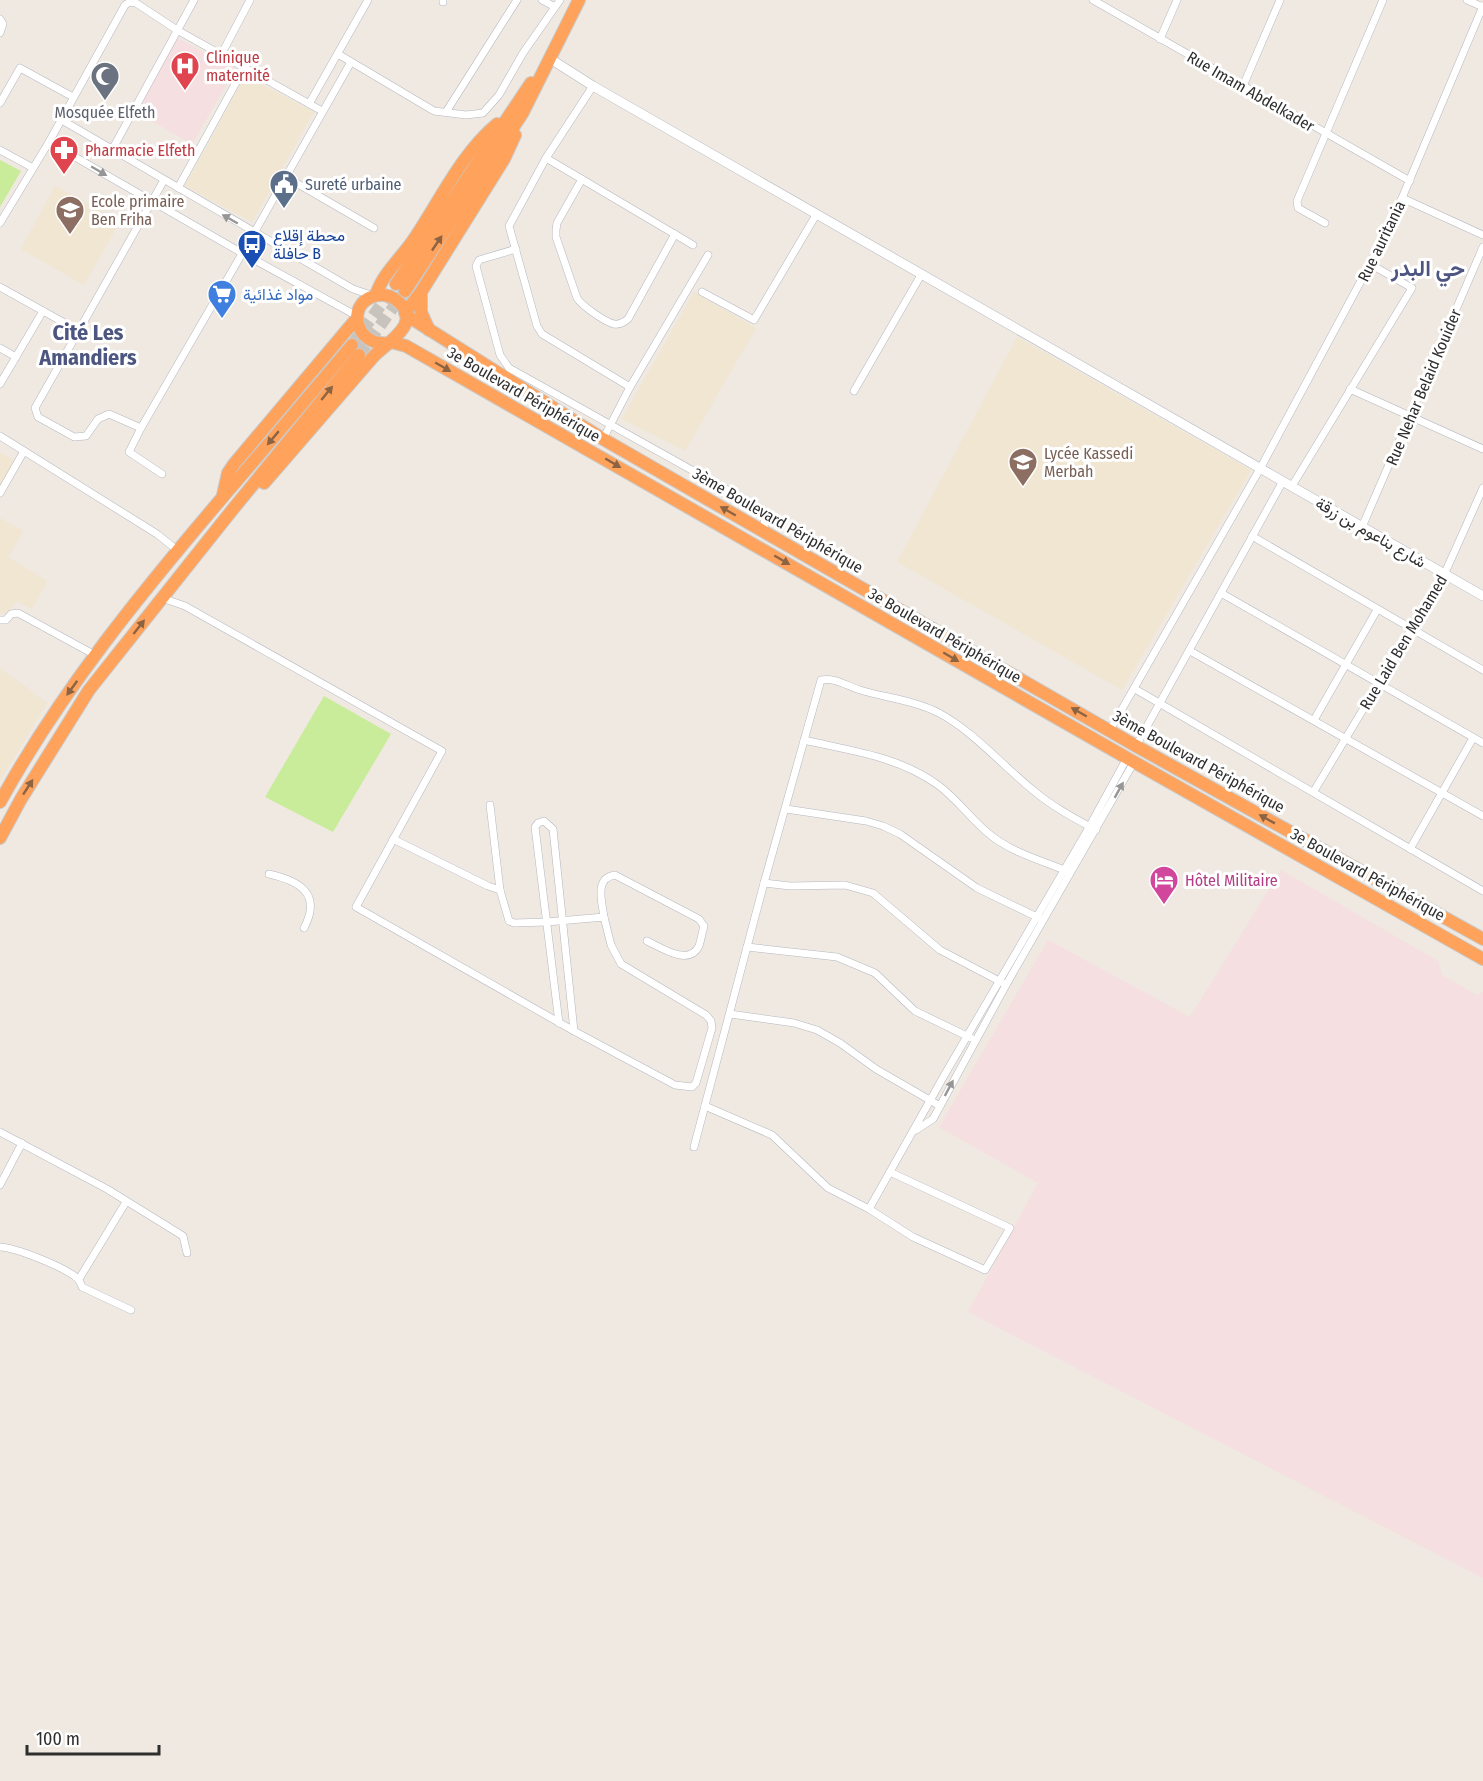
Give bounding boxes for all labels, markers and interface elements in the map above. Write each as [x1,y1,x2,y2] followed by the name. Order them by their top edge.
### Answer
[1184,47,1318,136] street label: Rue Imam Abdelkader
[206,48,270,85] place label: Clinique maternité
[169,50,201,92] hospital icon: Clinique maternité
[89,60,121,102] mosque icon: Mosquée Elfeth
[54,103,156,122] place label: Mosquée Elfeth
[48,134,80,176] pharmacy icon: Pharmacie Elfeth
[85,141,196,160] place label: Pharmacie Elfeth
[91,166,108,176] one-way arrow
[268,168,300,210] public building icon: Sureté urbaine
[305,175,402,194] place label: Sureté urbaine
[91,192,184,229] place label: Ecole primaire Ben Friha
[54,194,86,236] school or university icon: Ecole primaire Ben Friha
[1354,197,1409,285] street label: Rue auritania
[222,213,238,224] one-way arrow
[273,226,345,263] place label: محطة إقلاع حافلة B
[236,228,268,270] bus stop icon: محطة إقلاع حافلة B
[432,234,443,251] one-way arrow
[1390,255,1465,287] district label: حي البدر
[206,278,238,320] supermarket icon: مواد غذائية
[243,285,313,305] place label: مواد غذائية
[1382,306,1465,468] street label: Rue Nehar Belaid Kouider
[38,319,137,371] district label: Cité Les Amandiers
[444,343,604,446] street label: 3e Boulevard Périphérique
[435,362,452,372] one-way arrow
[321,385,334,401] one-way arrow
[267,430,280,445] one-way arrow
[1044,444,1133,481] place label: Lycée Kassedi Merbah
[1007,446,1039,488] school or university icon: Lycée Kassedi Merbah
[605,458,621,469] one-way arrow
[689,464,866,577] street label: 3ème Boulevard Périphérique
[1311,493,1429,573] street label: شارع بناعوم بن زرقة
[720,505,736,516] one-way arrow
[774,555,790,566] one-way arrow
[1356,572,1451,713] street label: Rue Laid Ben Mohamed
[865,584,1025,687] street label: 3e Boulevard Périphérique
[133,619,145,634] one-way arrow
[943,652,959,663] one-way arrow
[66,679,78,695] one-way arrow
[1110,706,1288,817] street label: 3ème Boulevard Périphérique
[1071,707,1087,718] one-way arrow
[23,778,34,795] one-way arrow
[1113,782,1124,798] one-way arrow
[1259,813,1275,824] one-way arrow
[1287,824,1448,925] street label: 3e Boulevard Périphérique
[1148,864,1180,906] hotel icon: Hôtel Militaire
[1185,871,1278,890] place label: Hôtel Militaire
[945,1079,954,1096] one-way arrow
[27,1718,159,1756] scale bar
[36,1728,80,1750] text: 100 m

